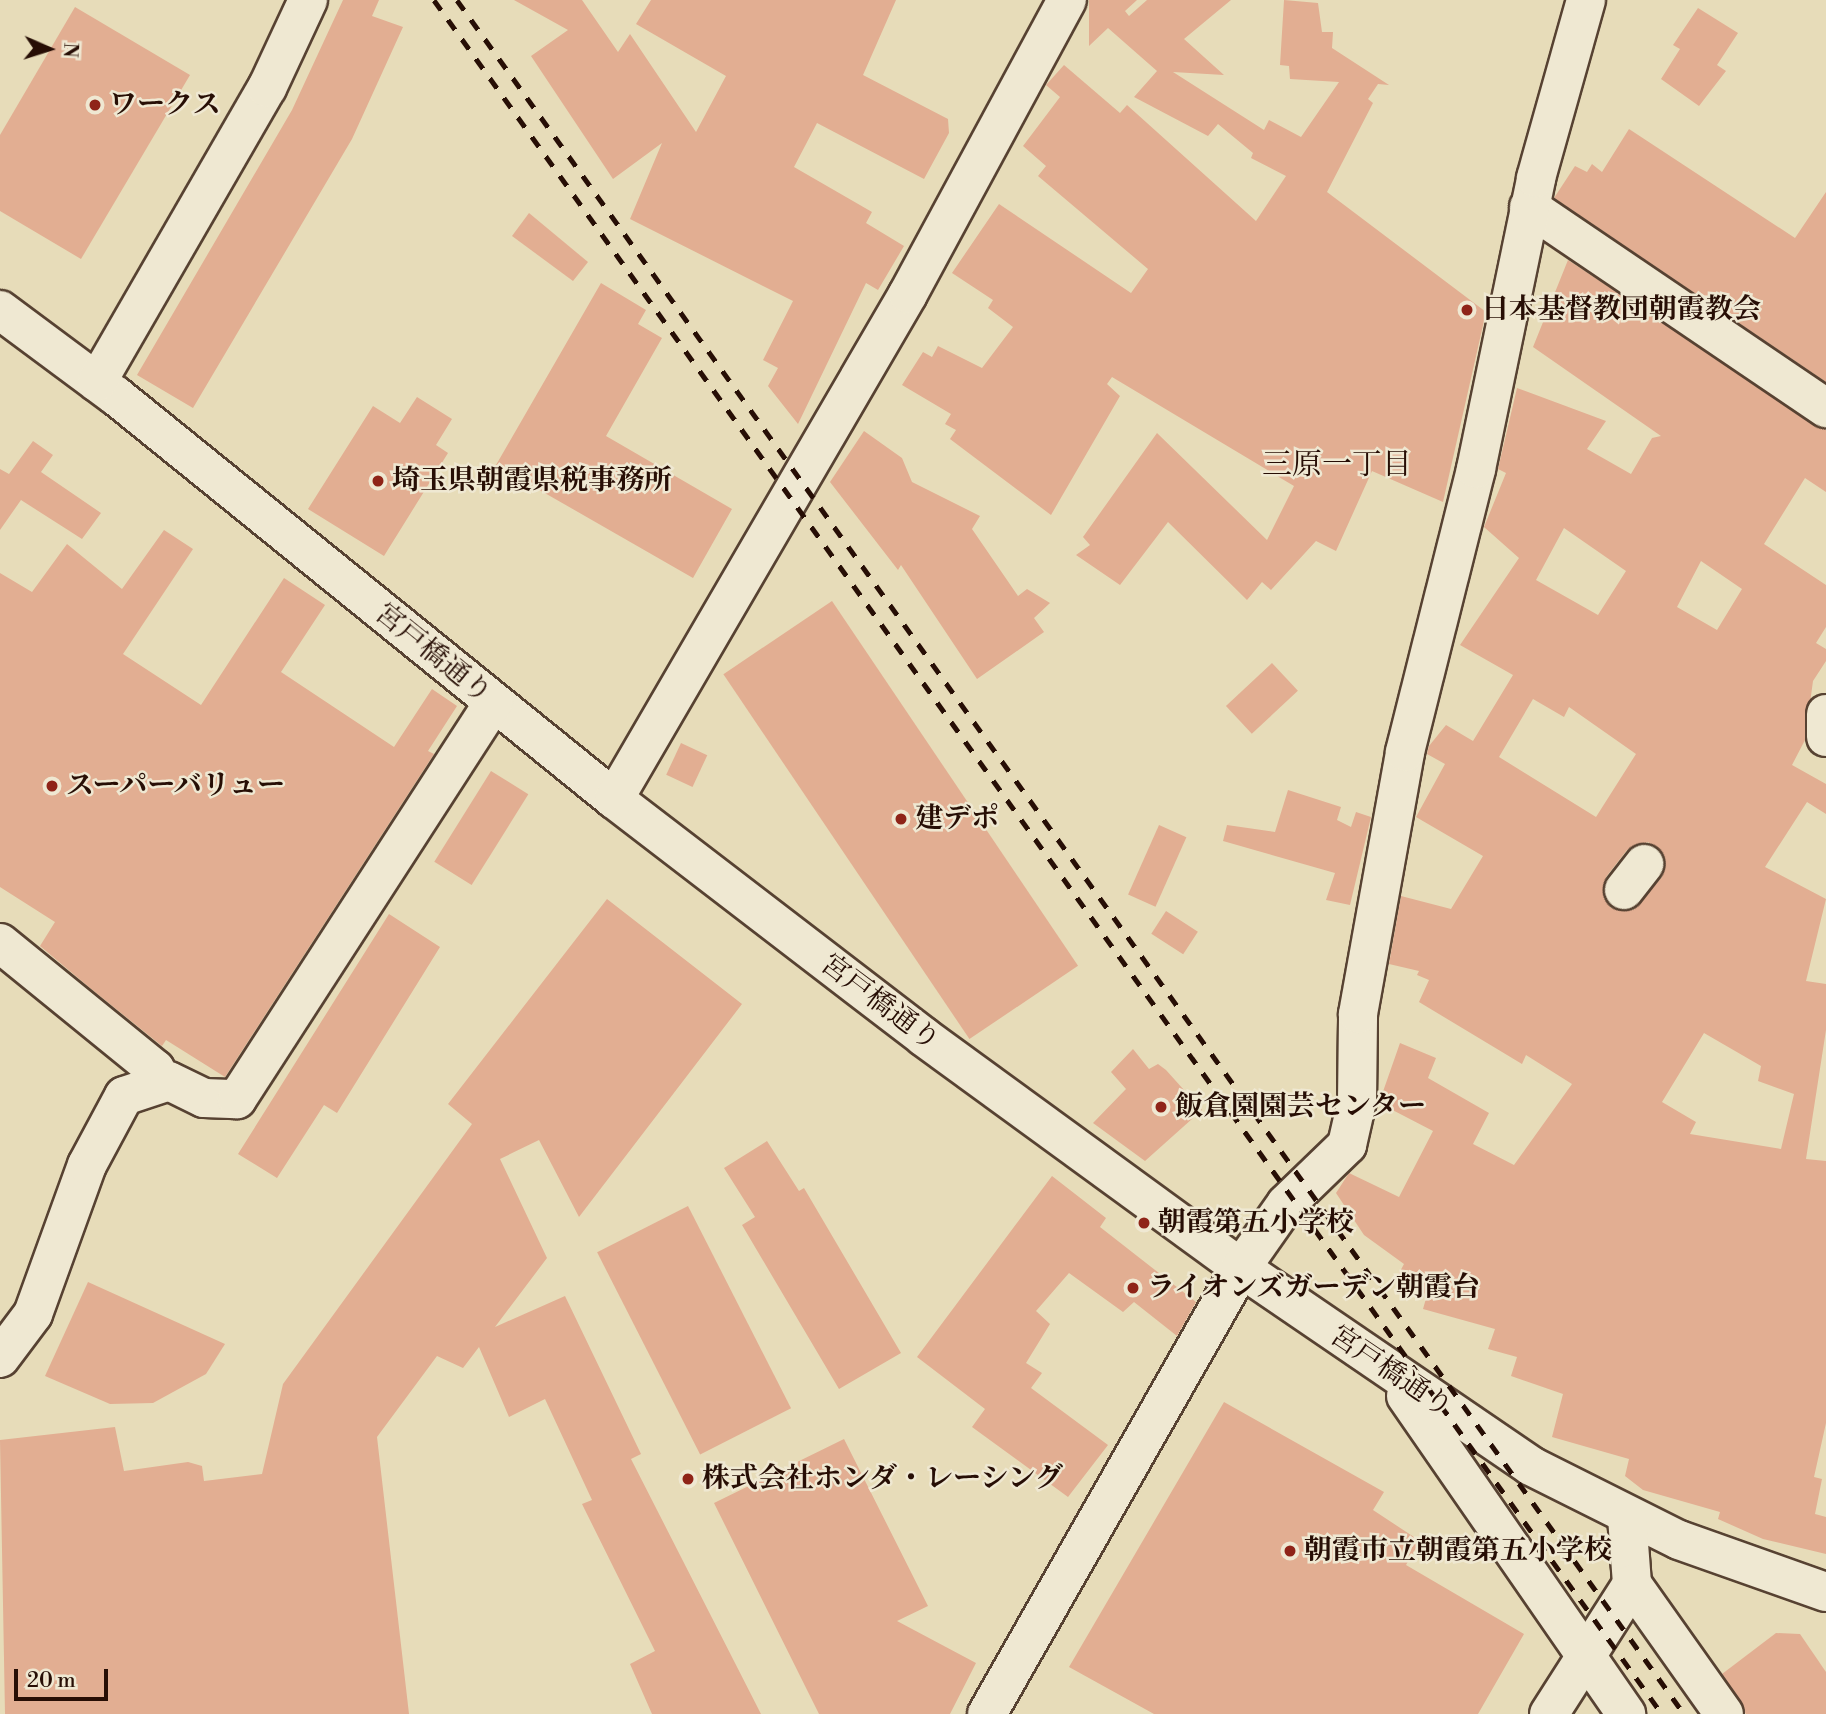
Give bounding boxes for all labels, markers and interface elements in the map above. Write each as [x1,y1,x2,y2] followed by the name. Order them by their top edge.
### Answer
[14,14,84,84] north arrow
[58,42,82,58] text: N
[109,88,221,122] place label: ワークス
[87,97,103,113] marker: ワークス
[1481,293,1761,327] place label: 日本基督教団朝霞教会
[1459,302,1475,318] marker: 日本基督教団朝霞教会
[1262,447,1412,483] district label: 三原一丁目
[392,464,672,498] place label: 埼玉県朝霞県税事務所
[370,473,386,489] marker: 埼玉県朝霞県税事務所
[368,597,498,711] street label: 宮戸橋通り
[66,769,289,803] place label: スーパーバリュー
[44,778,60,794] marker: スーパーバリュー
[915,802,999,836] place label: 建デポ
[893,811,909,827] marker: 建デポ
[814,947,946,1059] street label: 宮戸橋通り
[1175,1090,1427,1124] place label: 飯倉園園芸センター
[1153,1099,1169,1115] marker: 飯倉園園芸センター
[1158,1206,1354,1240] place label: 朝霞第五小学校
[1136,1215,1152,1231] marker: 朝霞第五小学校
[1147,1271,1483,1305] place label: ライオンズガーデン朝霞台
[1125,1280,1141,1296] marker: ライオンズガーデン朝霞台
[1324,1319,1458,1425] street label: 宮戸橋通り
[702,1462,1066,1496] place label: 株式会社ホンダ・レーシング
[680,1471,696,1487] marker: 株式会社ホンダ・レーシング
[1304,1534,1612,1568] place label: 朝霞市立朝霞第五小学校
[1282,1543,1298,1559] marker: 朝霞市立朝霞第五小学校
[18,1654,112,1698] scale bar
[27,1668,76,1694] text: 20 m

